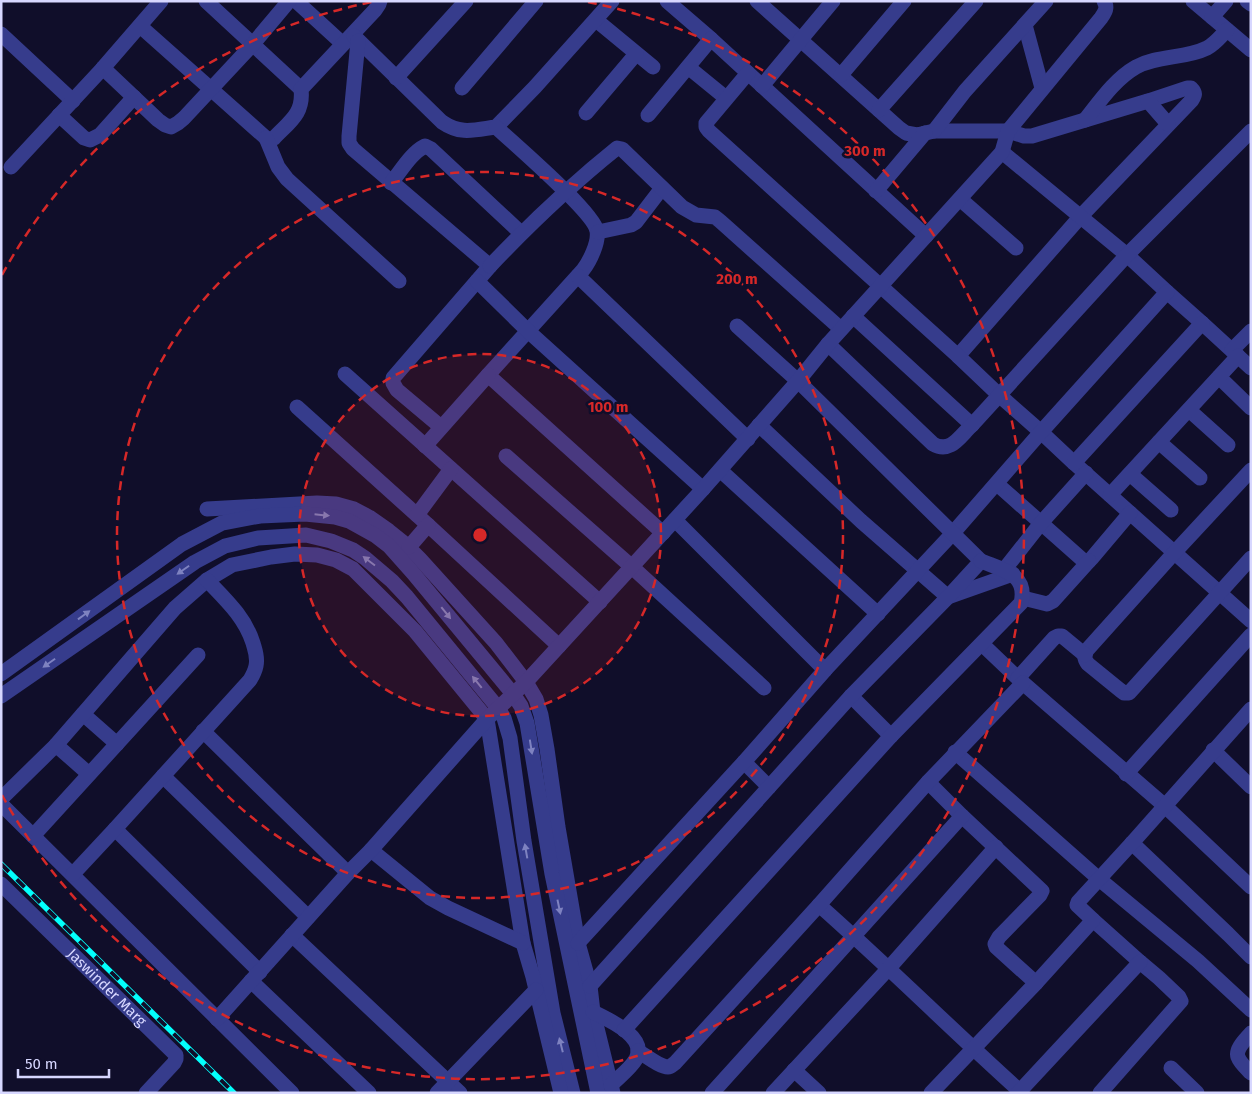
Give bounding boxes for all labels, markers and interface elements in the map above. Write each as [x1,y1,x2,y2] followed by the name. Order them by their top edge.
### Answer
[843,142,886,160] text: 300 m
[716,270,758,288] text: 200 m
[588,398,628,416] text: 100 m
[315,511,331,519] one-way arrow
[471,526,489,544] centre of rings
[363,556,376,567] one-way arrow
[176,565,190,575] one-way arrow
[440,606,452,618] one-way arrow
[77,610,91,620] one-way arrow
[42,658,56,668] one-way arrow
[471,676,482,689] one-way arrow
[527,740,535,756] one-way arrow
[521,843,529,859] one-way arrow
[555,900,563,915] one-way arrow
[64,945,150,1030] street label: Jaswinder Marg
[557,1038,565,1053] one-way arrow
[18,1046,109,1078] scale bar
[25,1055,58,1073] text: 50 m

